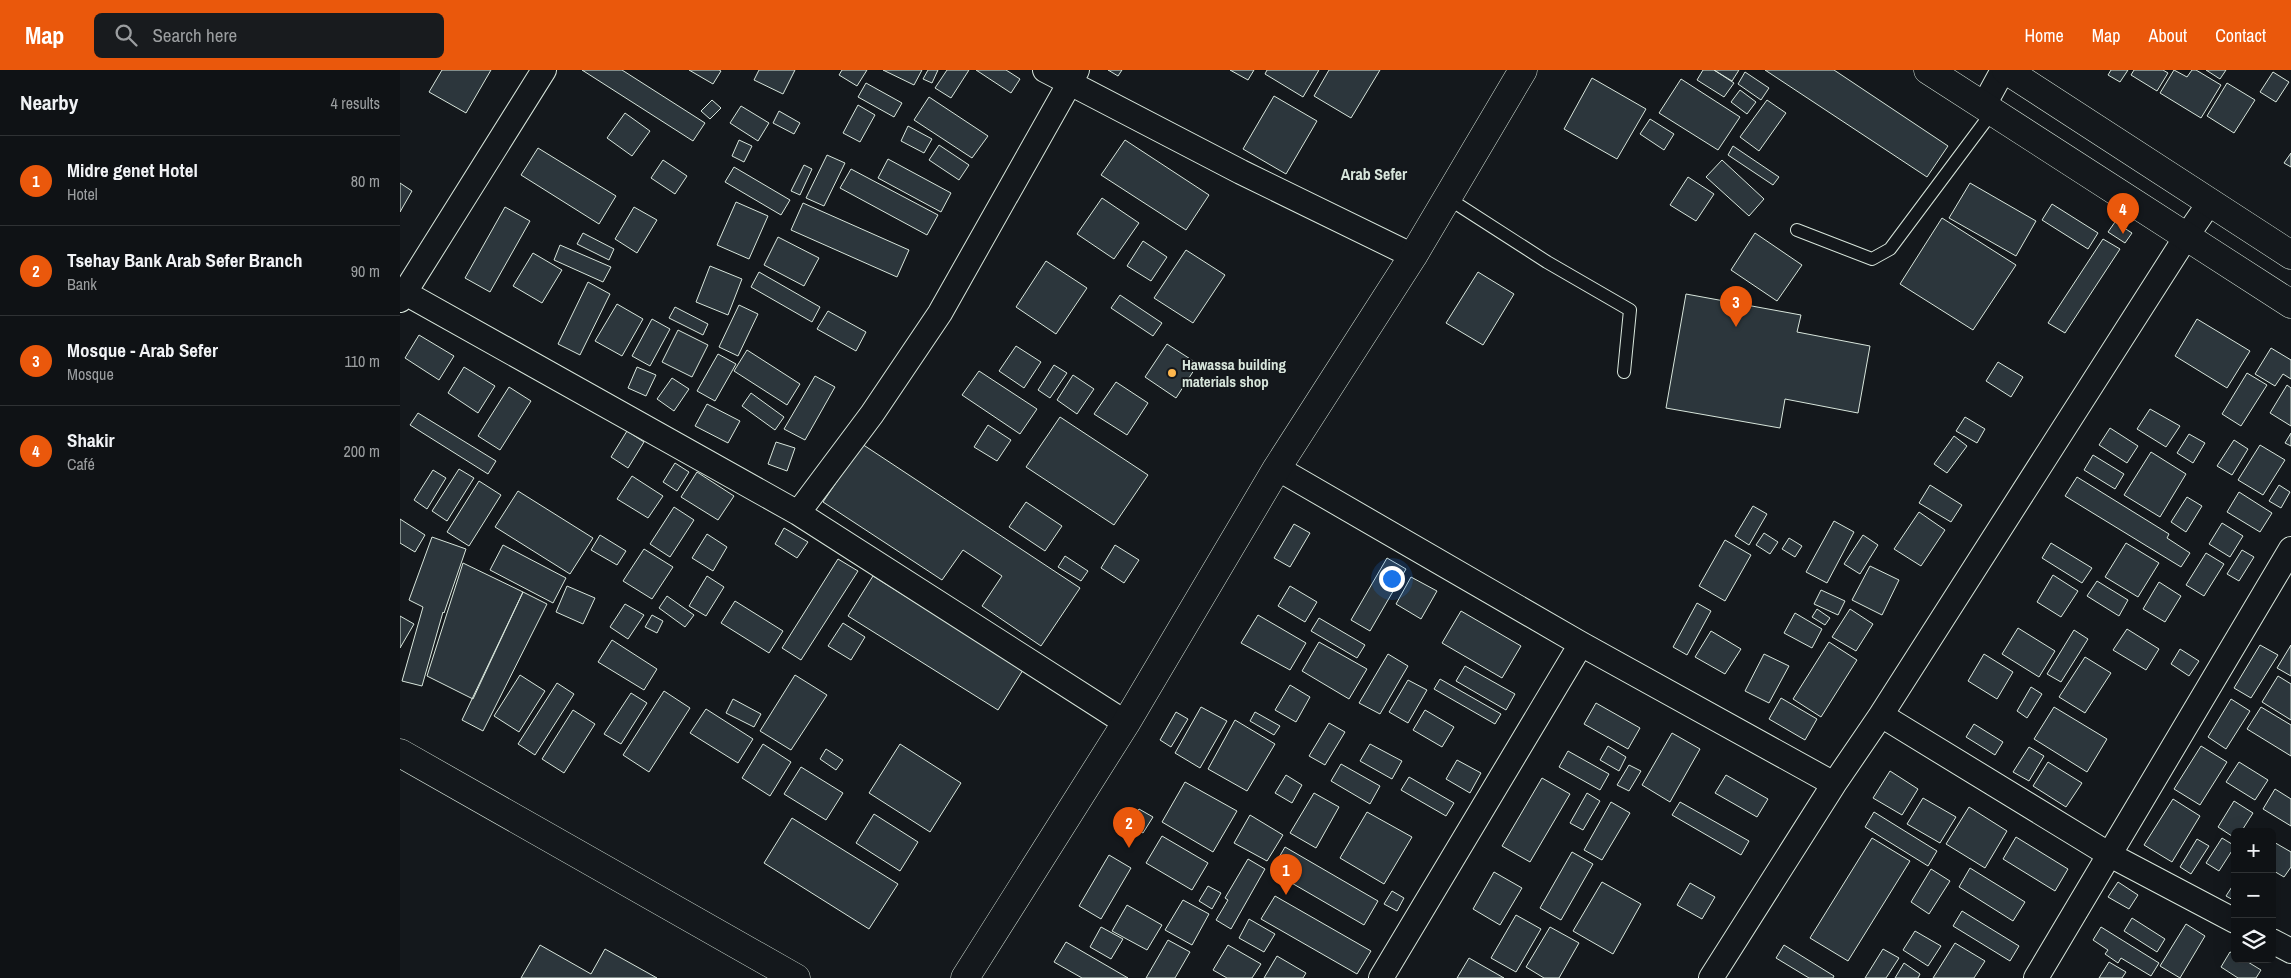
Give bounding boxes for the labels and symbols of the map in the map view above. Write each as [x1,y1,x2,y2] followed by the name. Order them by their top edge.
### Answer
[1341,163,1408,185] district label: Arab Sefer
[2107,193,2139,234] pin: 4
[1720,286,1752,327] pin: 3
[1182,354,1286,392] place label: Hawassa building materials shop
[1166,367,1178,379] marker: Hawassa building materials shop
[1379,566,1405,592] your location
[1113,807,1145,848] pin: 2
[1270,854,1302,895] pin: 1

